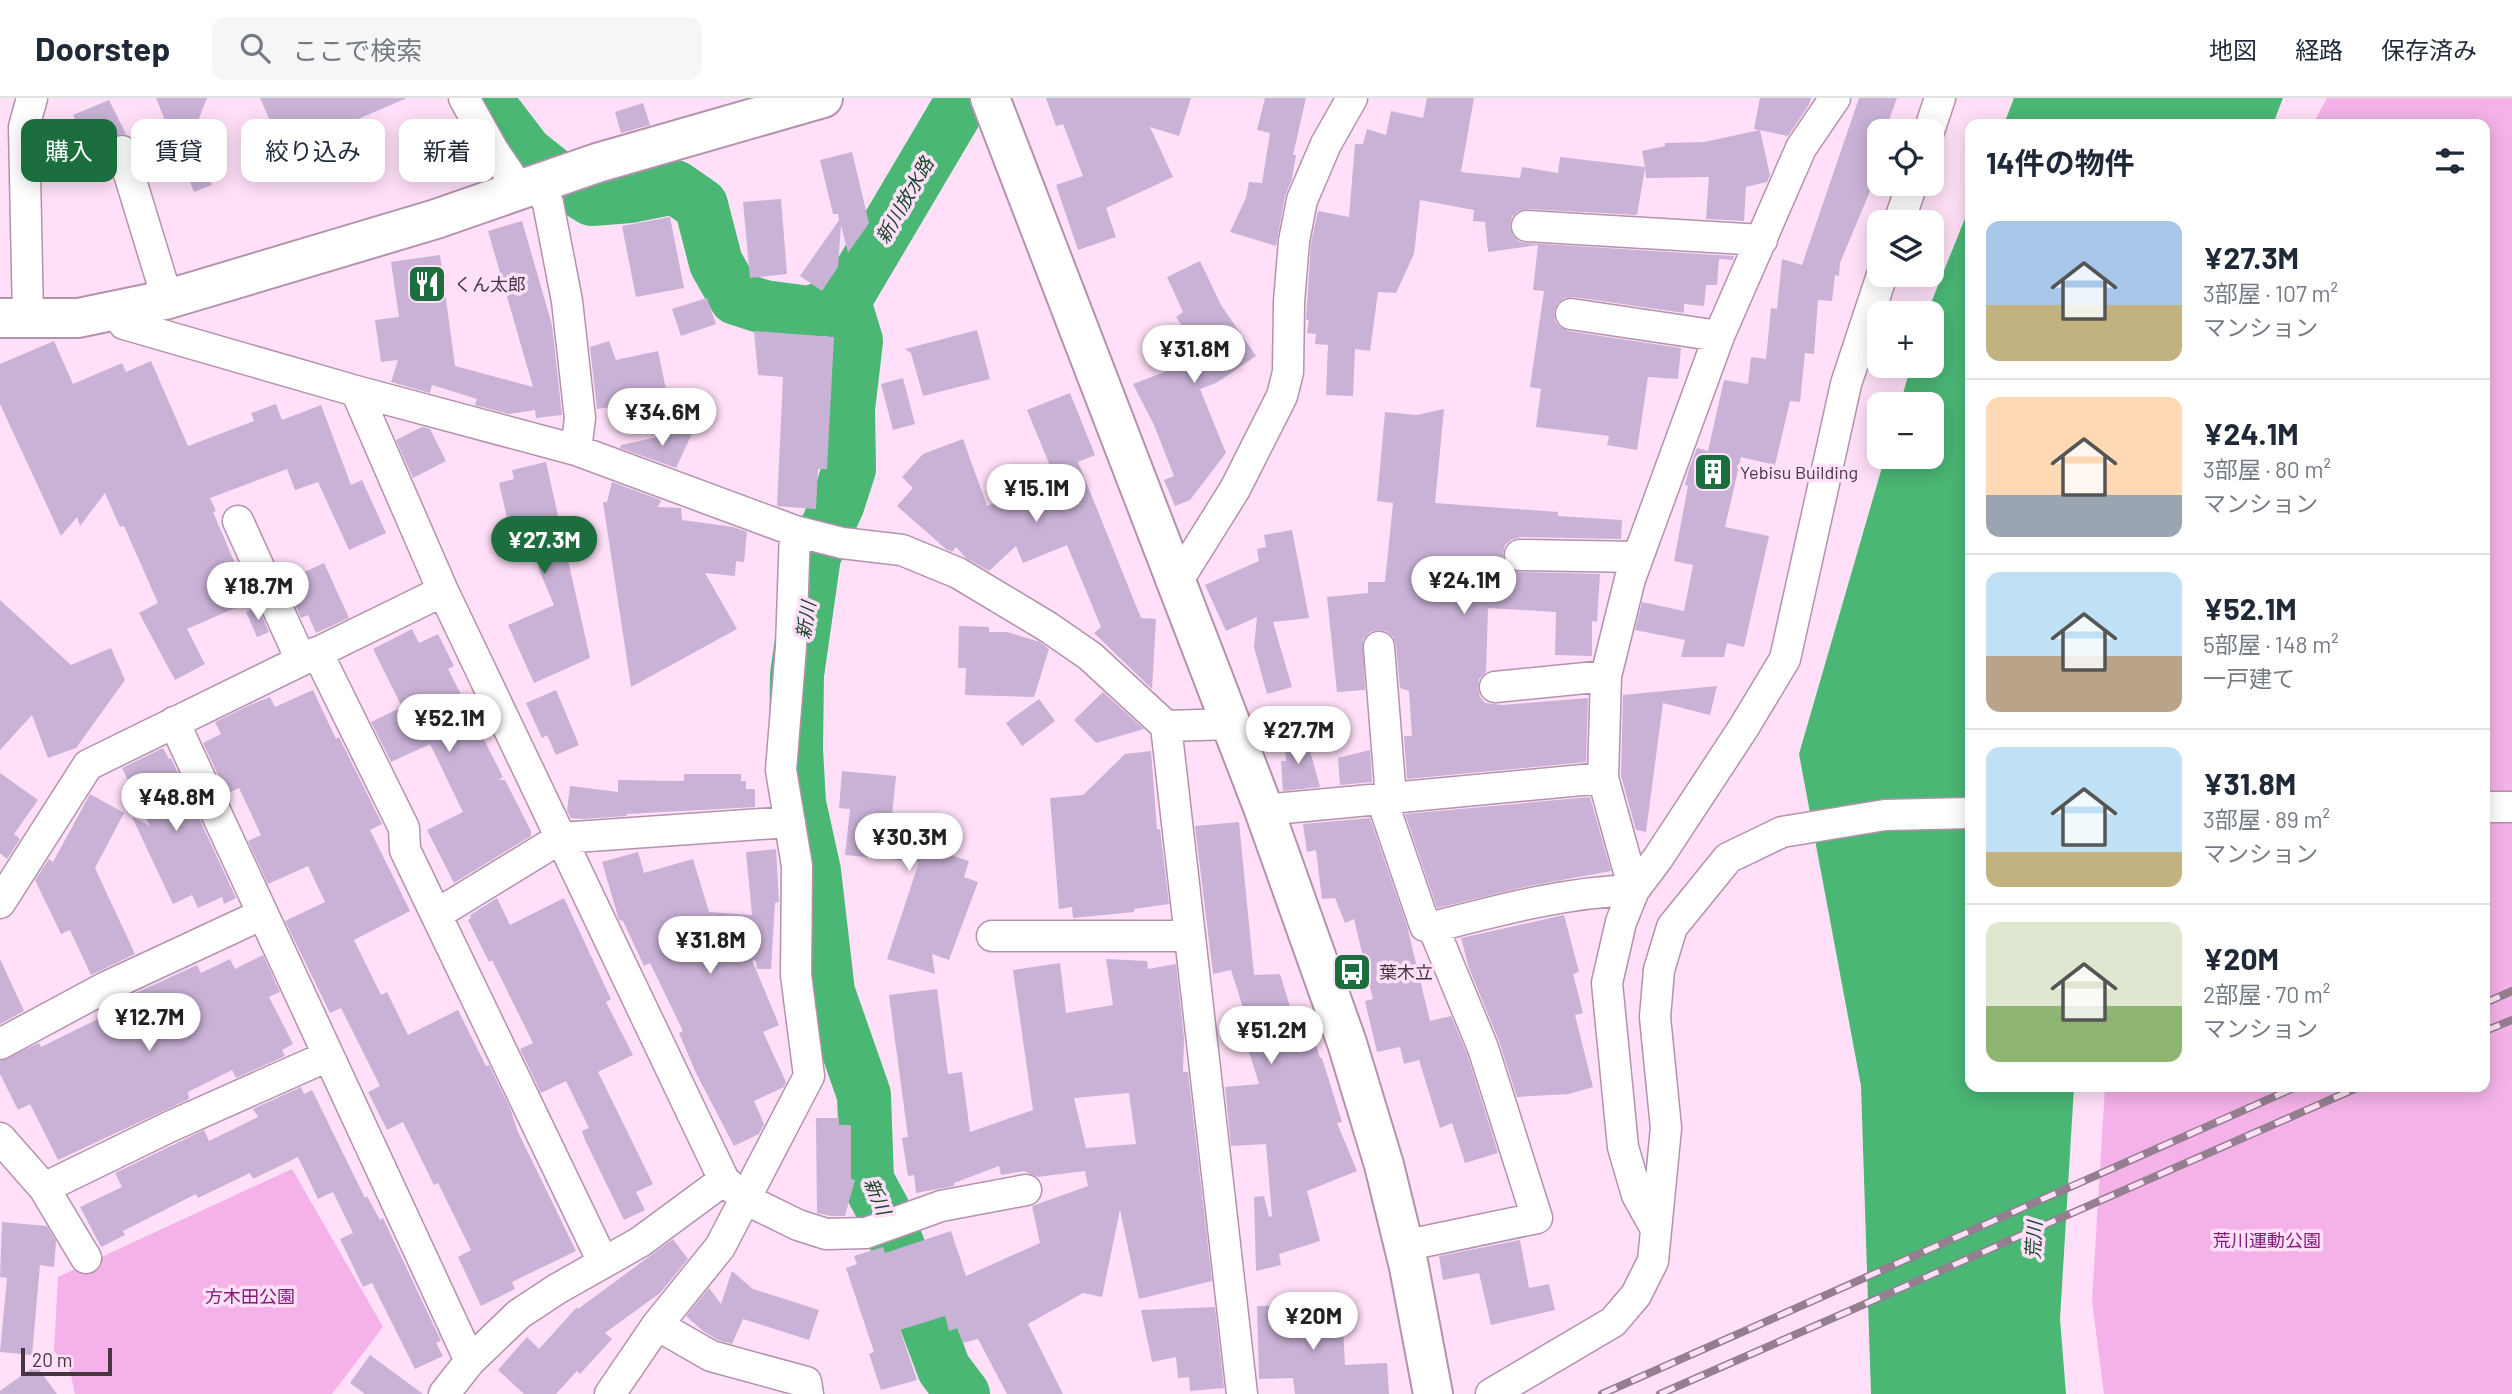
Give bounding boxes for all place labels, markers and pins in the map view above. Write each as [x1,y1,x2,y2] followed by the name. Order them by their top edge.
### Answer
[406,263,448,305] restaurant icon: くん太郎
[454,273,526,295] place label: くん太郎
[1137,326,1251,385] pin: ¥31.8M
[605,388,719,448] pin: ¥34.6M
[1692,451,1734,493] building icon: Yebisu Building
[1740,461,1858,483] place label: Yebisu Building
[979,464,1093,524] pin: ¥15.1M
[487,517,601,576] pin: ¥27.3M
[1407,556,1521,616] pin: ¥24.1M
[201,562,315,622] pin: ¥18.7M
[392,694,506,754] pin: ¥52.1M
[1241,706,1355,766] pin: ¥27.7M
[119,774,233,833] pin: ¥48.8M
[852,814,966,873] pin: ¥30.3M
[653,916,767,976] pin: ¥31.8M
[1331,951,1373,993] bus stop icon: 葉木立
[1379,961,1433,983] place label: 葉木立
[92,993,206,1053] pin: ¥12.7M
[1214,1006,1328,1066] pin: ¥51.2M
[1272,1292,1354,1352] pin: ¥20M

